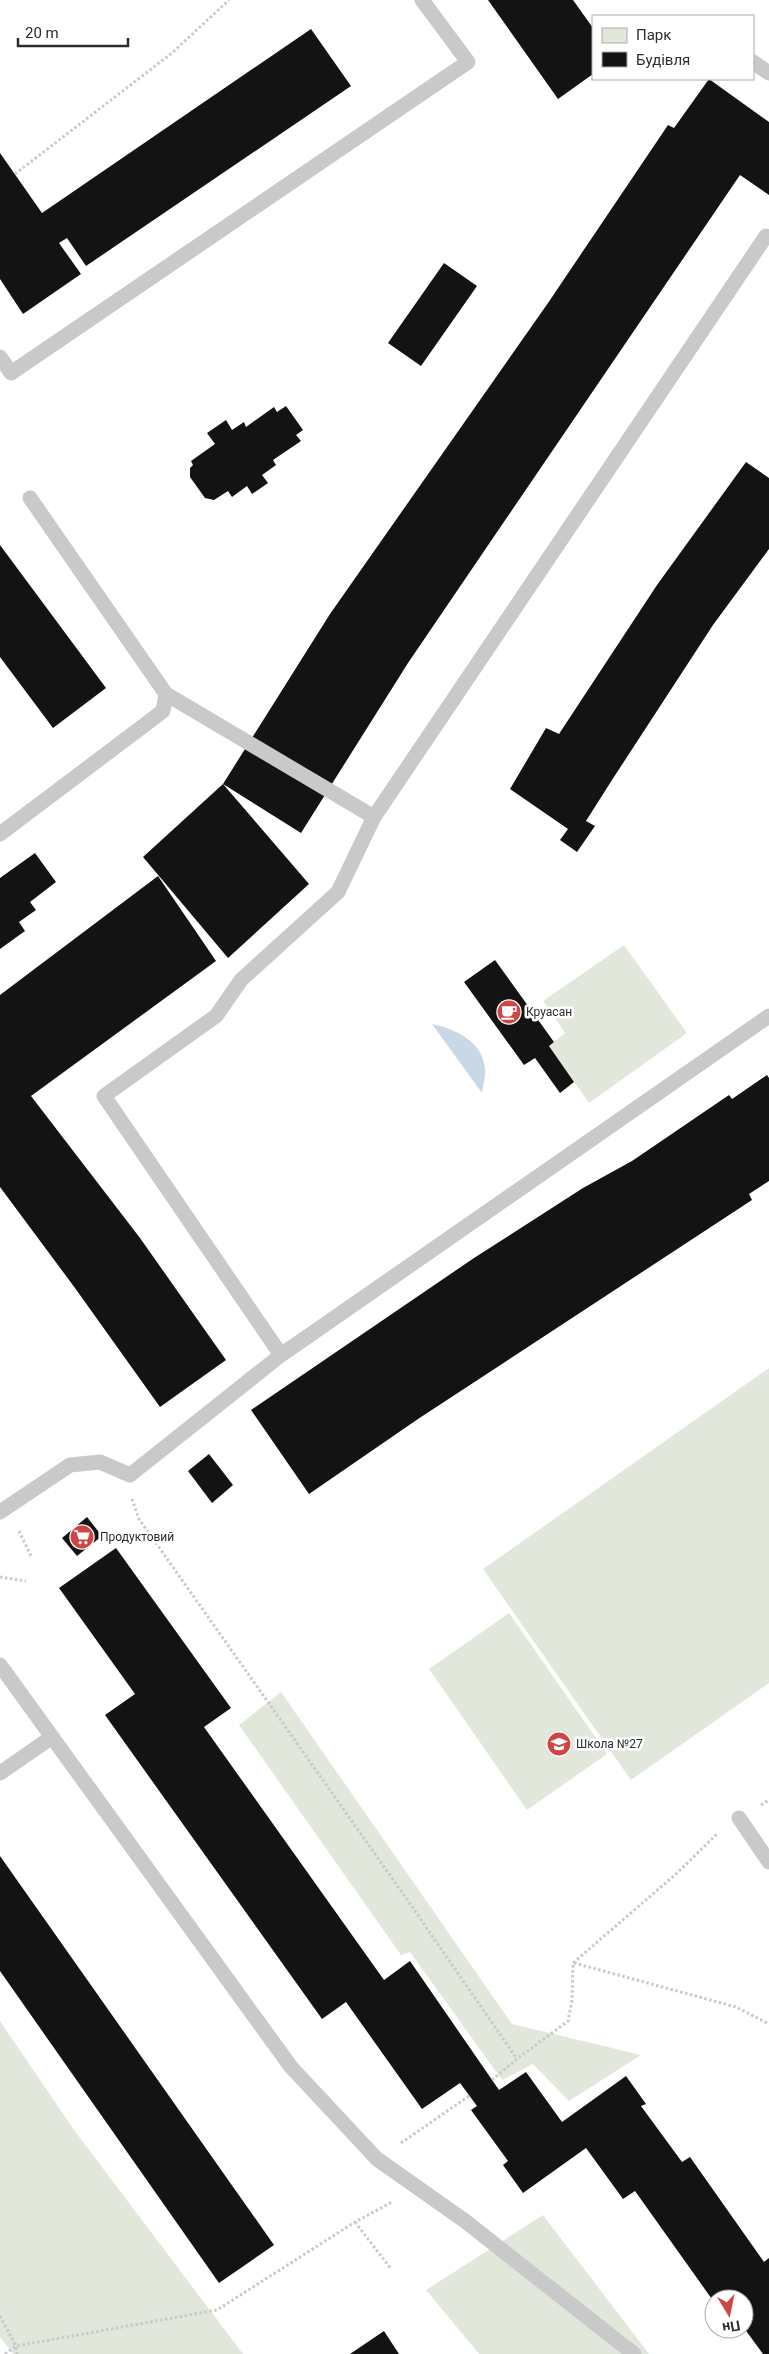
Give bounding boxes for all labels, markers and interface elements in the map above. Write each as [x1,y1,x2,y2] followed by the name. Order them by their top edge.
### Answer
[18,15,128,47] scale bar
[592,15,754,80] legend
[25,24,59,42] text: 20 m
[636,26,671,44] text: Парк
[636,51,690,69] text: Будівля
[496,999,522,1025] cafe icon: Круасан
[526,1005,572,1019] place label: Круасан
[69,1524,95,1550] supermarket icon: Продуктовий
[100,1530,174,1544] place label: Продуктовий
[546,1731,572,1757] school or university icon: Школа №27
[576,1737,643,1751] place label: Школа №27
[704,2289,754,2339] north arrow
[721,2317,741,2336] text: Пн

